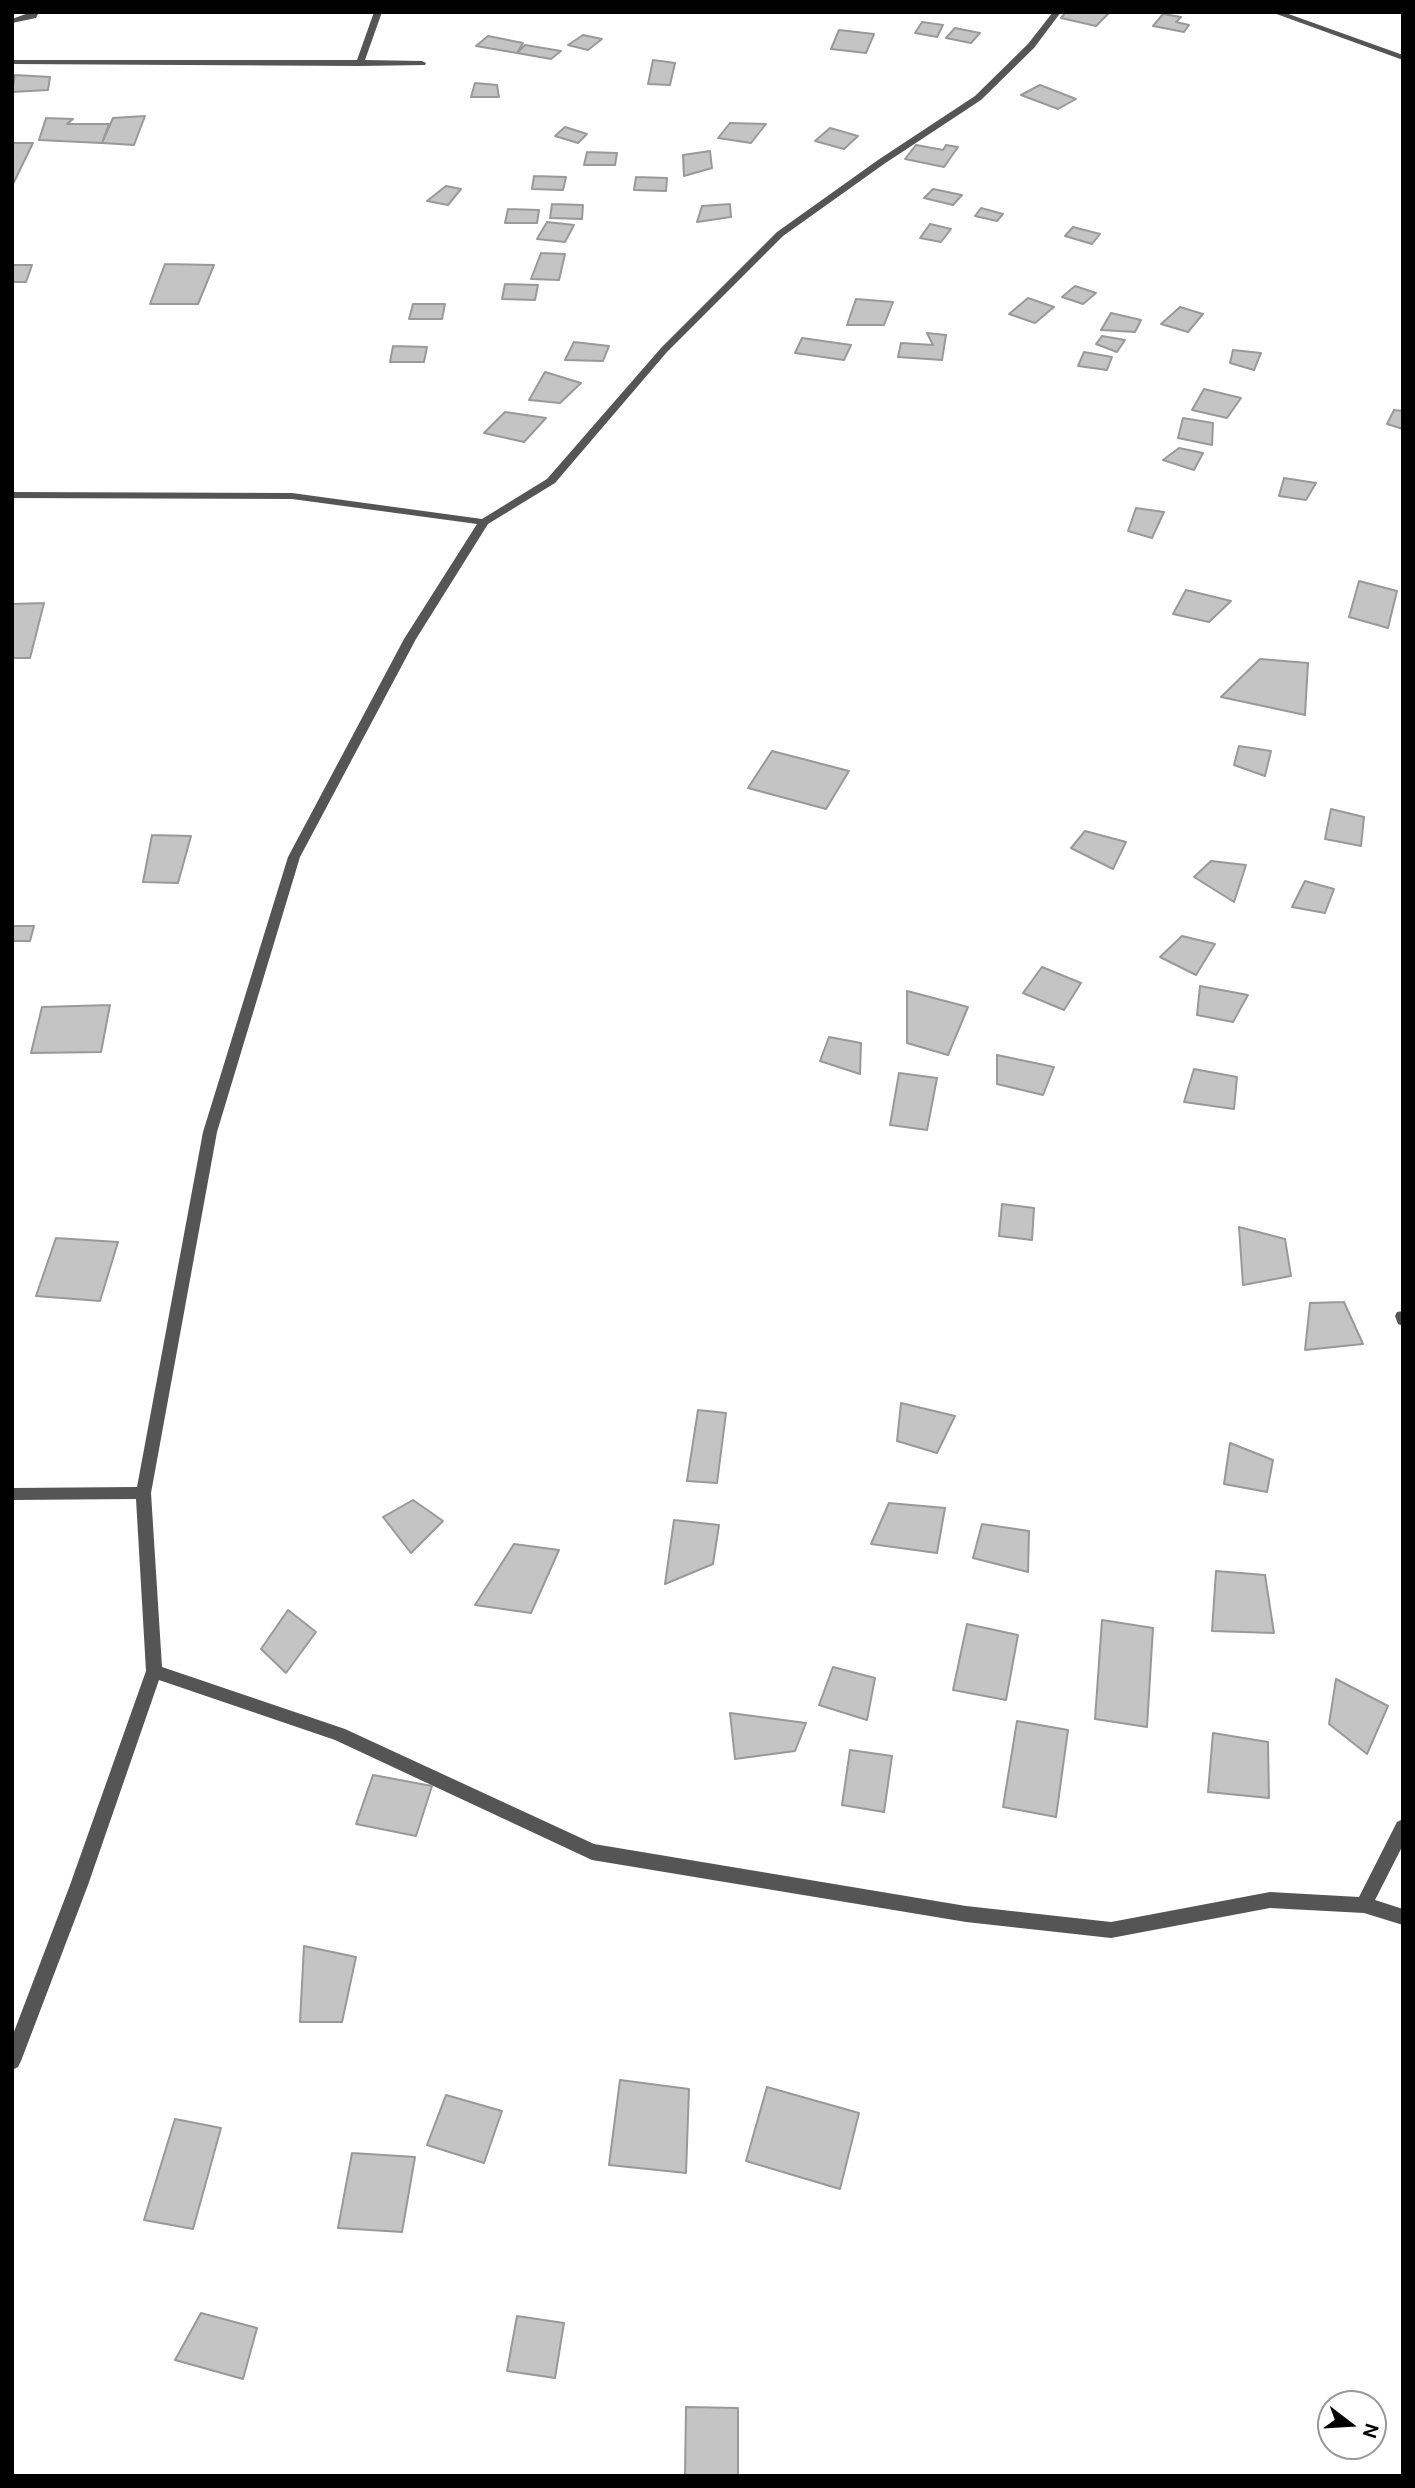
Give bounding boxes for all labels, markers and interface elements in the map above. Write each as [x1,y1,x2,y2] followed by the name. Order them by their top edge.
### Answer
[1317,2390,1387,2460] north arrow
[1357,2420,1385,2441] text: N

